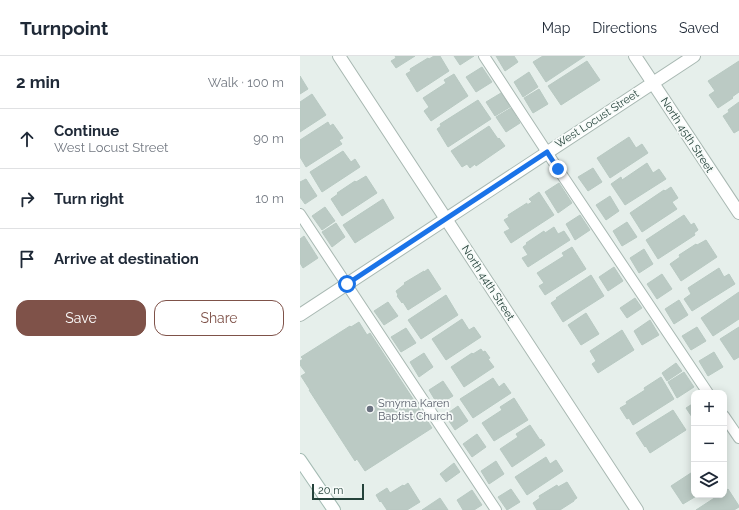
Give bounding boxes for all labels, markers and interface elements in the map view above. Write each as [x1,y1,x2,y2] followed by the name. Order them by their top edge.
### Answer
[20,17,108,39] text: Turnpoint
[542,20,570,36] text: Map
[592,20,657,36] text: Directions
[679,20,719,36] text: Saved
[16,72,60,92] text: 2 min
[208,75,284,90] text: Walk · 100 m
[553,87,641,151] street label: West Locust Street
[658,95,716,175] street label: North 45th Street
[54,122,119,140] text: Continue
[16,128,38,150] icon: ahead
[253,131,284,146] text: 90 m
[54,140,168,155] text: West Locust Street
[549,160,567,178] route end
[16,188,38,210] icon: right
[54,190,124,208] text: Turn right
[255,191,284,206] text: 10 m
[459,243,517,323] street label: North 44th Street
[16,248,38,270] icon: arrive
[54,250,199,268] text: Arrive at destination
[338,275,356,293] route start
[16,300,146,336] button: Save
[154,300,284,336] button: Share
[691,390,727,498] map controls
[691,390,727,426] button: +
[378,397,453,423] place label: Smyrna Karen Baptist Church
[365,404,375,414] marker: Smyrna Karen Baptist Church
[691,426,727,462] button: −
[691,462,727,498] button: layers
[312,482,364,501] scale bar
[318,484,343,497] text: 20 m

